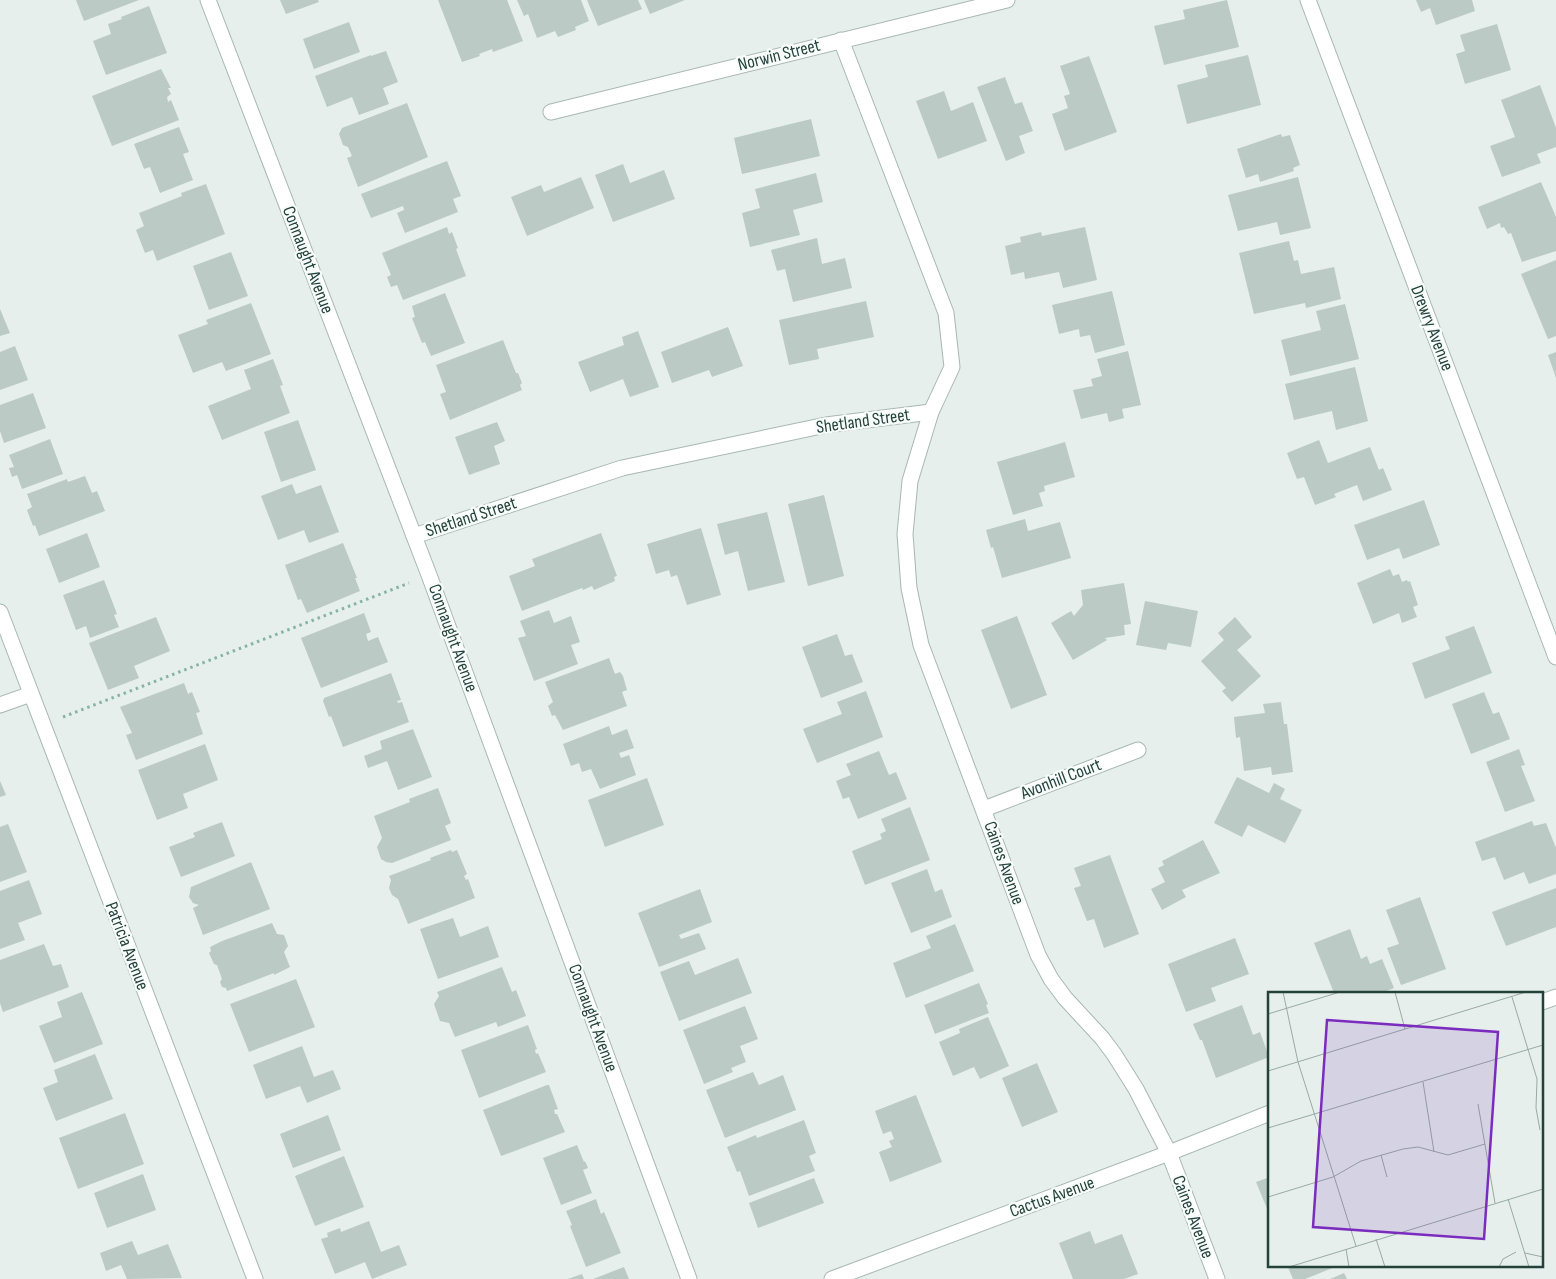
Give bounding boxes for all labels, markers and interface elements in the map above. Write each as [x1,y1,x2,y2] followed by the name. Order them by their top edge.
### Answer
[736,35,823,75] street label: Norwin Street
[278,203,338,317] street label: Connaught Avenue
[1406,282,1458,374] street label: Drewry Avenue
[815,404,912,438] street label: Shetland Street
[423,492,520,542] street label: Shetland Street
[424,581,482,695] street label: Connaught Avenue
[1017,754,1105,804] street label: Avonhill Court
[979,819,1029,907] street label: Caines Avenue
[101,899,153,993] street label: Patricia Avenue
[564,961,622,1075] street label: Connaught Avenue
[1268,992,1544,1266] inset map
[1007,1172,1097,1222] street label: Cactus Avenue
[1168,1173,1218,1261] street label: Caines Avenue

